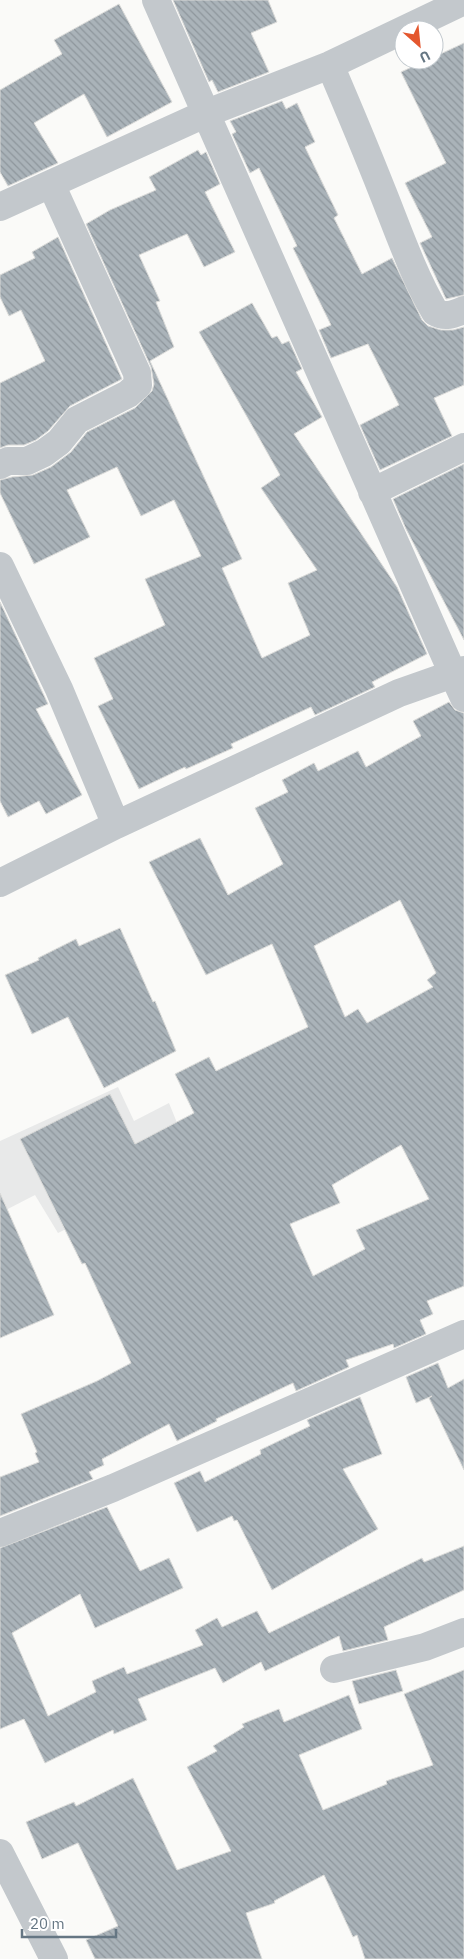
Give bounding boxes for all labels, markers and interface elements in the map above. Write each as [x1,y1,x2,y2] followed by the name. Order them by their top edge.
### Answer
[394,20,444,70] north arrow
[416,46,433,67] text: U
[22,1906,116,1938] scale bar
[30,1914,65,1933] text: 20 m

